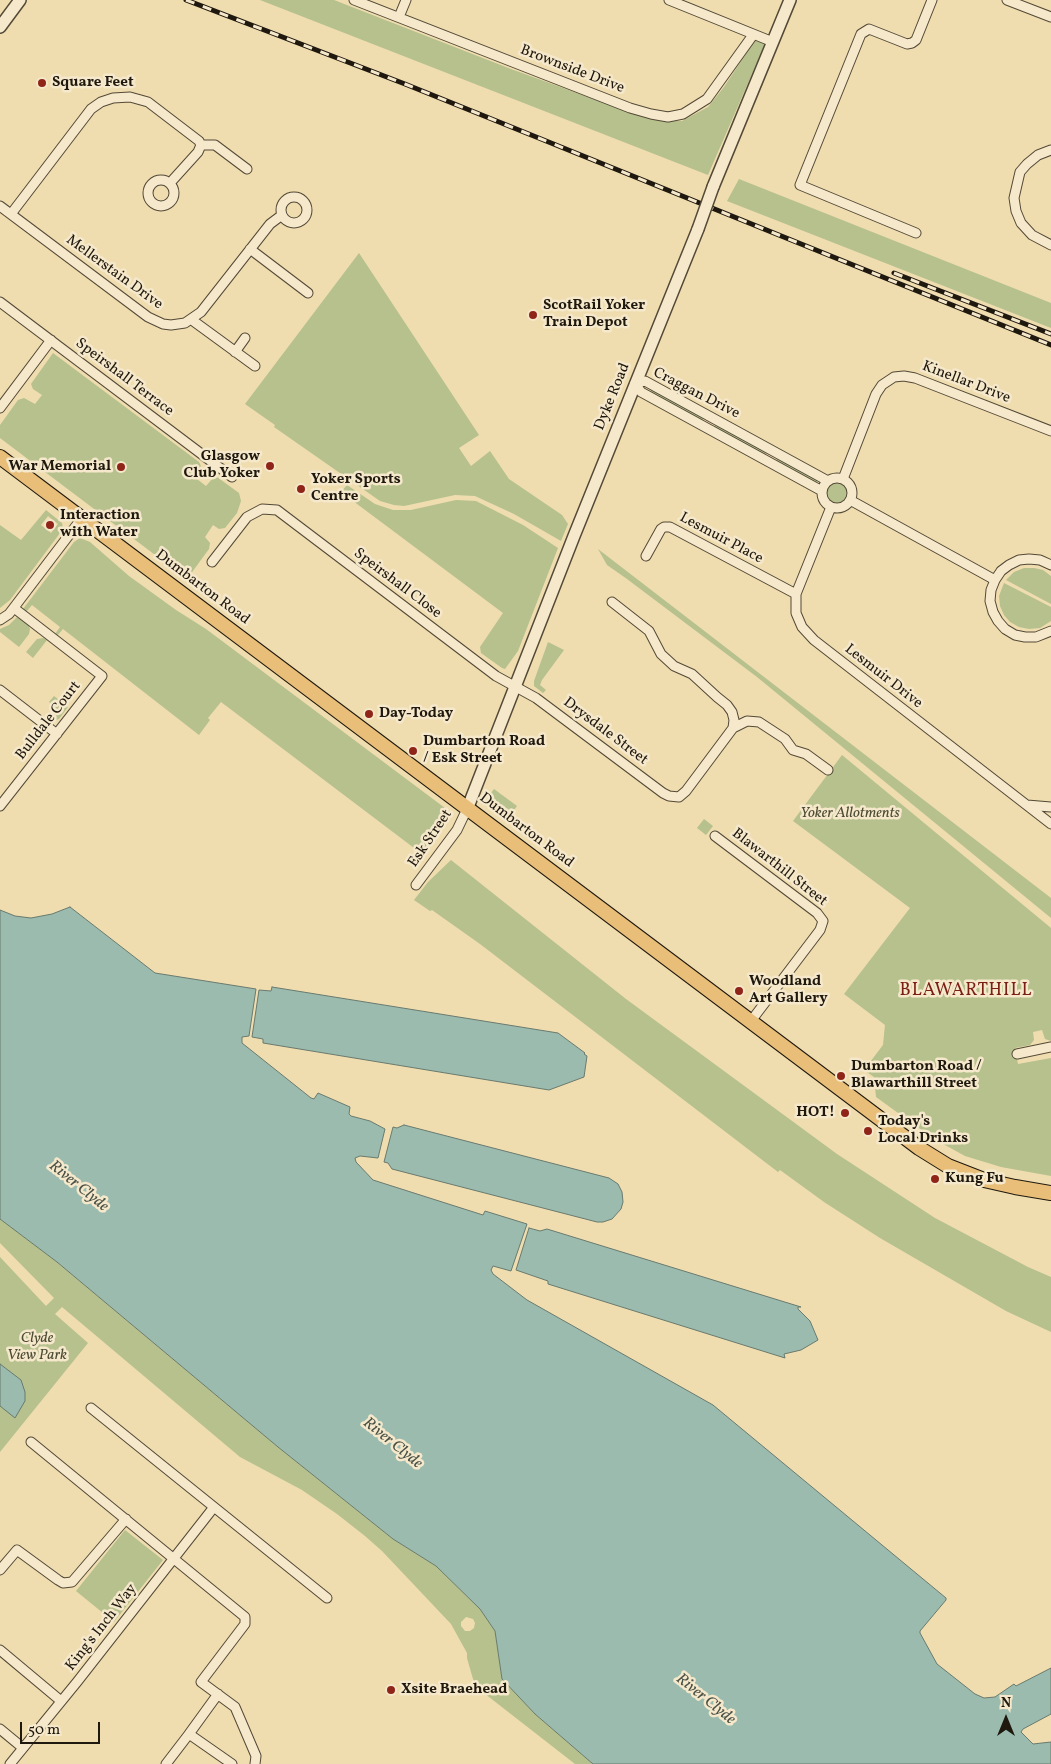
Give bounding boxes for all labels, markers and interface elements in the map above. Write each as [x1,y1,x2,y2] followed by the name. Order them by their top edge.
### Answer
[517,42,627,98] street label: Brownside Drive
[52,74,134,92] place label: Square Feet
[36,77,48,89] marker: Square Feet
[62,232,166,314] street label: Mellerstain Drive
[543,297,645,332] place label: ScotRail Yoker Train Depot
[527,309,539,321] marker: ScotRail Yoker Train Depot
[71,335,177,421] street label: Speirshall Terrace
[919,358,1013,408] street label: Kinellar Drive
[591,361,635,433] street label: Dyke Road
[650,364,742,424] street label: Craggan Drive
[184,448,260,483] place label: Glasgow Club Yoker
[9,458,111,476] place label: War Memorial
[264,460,276,472] marker: Glasgow Club Yoker
[115,461,127,473] marker: War Memorial
[311,471,401,506] place label: Yoker Sports Centre
[295,483,307,495] marker: Yoker Sports Centre
[60,507,140,542] place label: Interaction with Water
[676,509,766,569] street label: Lesmuir Place
[44,519,56,531] marker: Interaction with Water
[350,545,444,623] street label: Speirshall Close
[151,547,253,629] street label: Dumbarton Road
[840,641,926,713] street label: Lesmuir Drive
[13,678,85,764] street label: Bulldale Court
[559,694,651,770] street label: Drysdale Street
[379,705,453,723] place label: Day-Today
[363,708,375,720] marker: Day-Today
[423,733,545,768] place label: Dumbarton Road / Esk Street
[407,745,419,757] marker: Dumbarton Road / Esk Street
[475,790,577,872] street label: Dumbarton Road
[800,805,900,823] park label: Yoker Allotments
[405,807,457,871] street label: Esk Street
[728,825,830,911] street label: Blawarthill Street
[749,973,828,1008] place label: Woodland Art Gallery
[898,981,1034,1003] district label: BLAWARTHILL
[733,985,745,997] marker: Woodland Art Gallery
[851,1058,982,1093] place label: Dumbarton Road / Blawarthill Street
[835,1070,847,1082] marker: Dumbarton Road / Blawarthill Street
[796,1104,835,1122] place label: HOT!
[839,1107,851,1119] marker: HOT!
[878,1113,968,1148] place label: Today's Local Drinks
[862,1125,874,1137] marker: Today's Local Drinks
[44,1157,112,1217] water label: River Clyde
[945,1170,1004,1188] place label: Kung Fu
[929,1173,941,1185] marker: Kung Fu
[7,1330,67,1365] park label: Clyde View Park
[358,1414,426,1474] water label: River Clyde
[62,1581,142,1675] street label: King's Inch Way
[671,1670,739,1730] water label: River Clyde
[401,1681,507,1699] place label: Xsite Braehead
[385,1684,397,1696] marker: Xsite Braehead
[981,1694,1031,1744] north arrow
[1001,1694,1011,1713] text: N
[22,1712,102,1744] scale bar
[28,1720,60,1741] text: 50 m

